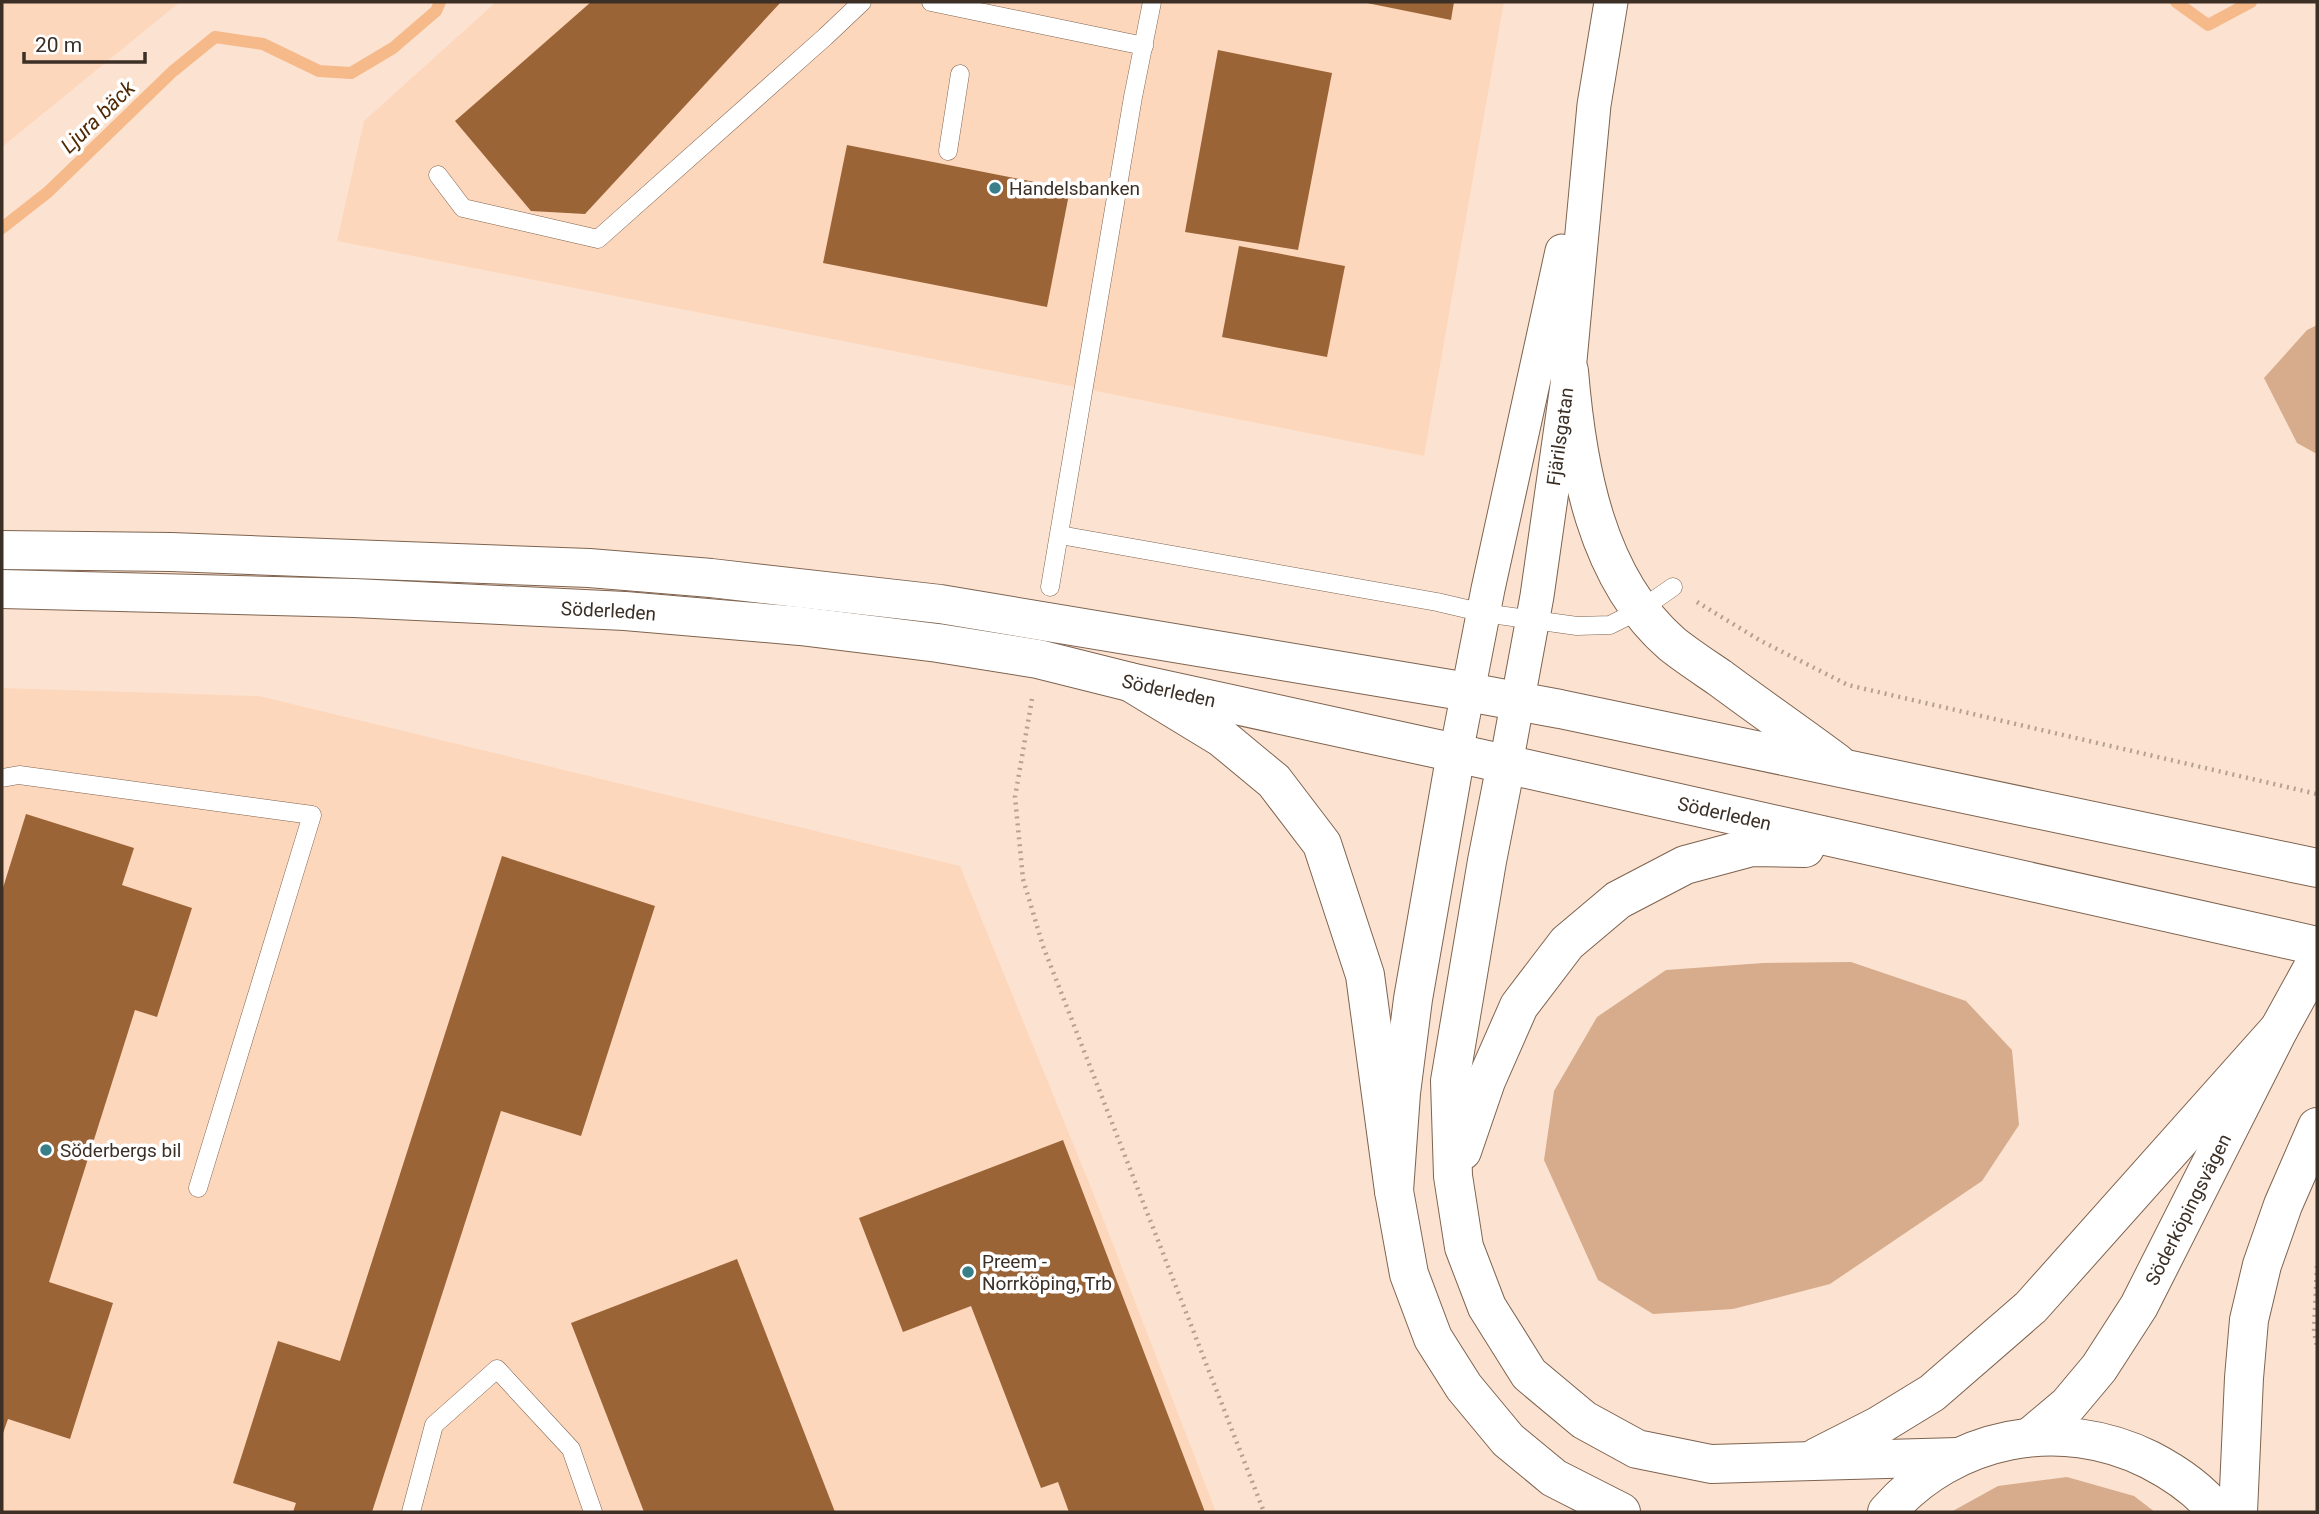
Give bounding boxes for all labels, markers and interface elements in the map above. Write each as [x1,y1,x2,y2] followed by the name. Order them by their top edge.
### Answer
[24,21,145,65] scale bar
[35,33,82,57] text: 20 m
[56,75,140,158] water label: Ljura bäck
[1009,177,1140,200] place label: Handelsbanken
[987,180,1003,196] marker: Handelsbanken
[1542,386,1579,487] street label: Fjärilsgatan
[560,597,657,626] street label: Söderleden
[1119,669,1218,712] street label: Söderleden
[1675,792,1774,835] street label: Söderleden
[2140,1130,2236,1289] street label: Söderköpingsvägen
[60,1139,181,1162] place label: Söderbergs bil
[38,1142,54,1158] marker: Söderbergs bil
[982,1250,1112,1295] place label: Preem - Norrköping, Trb
[960,1264,976,1280] marker: Preem - Norrköping, Trb

